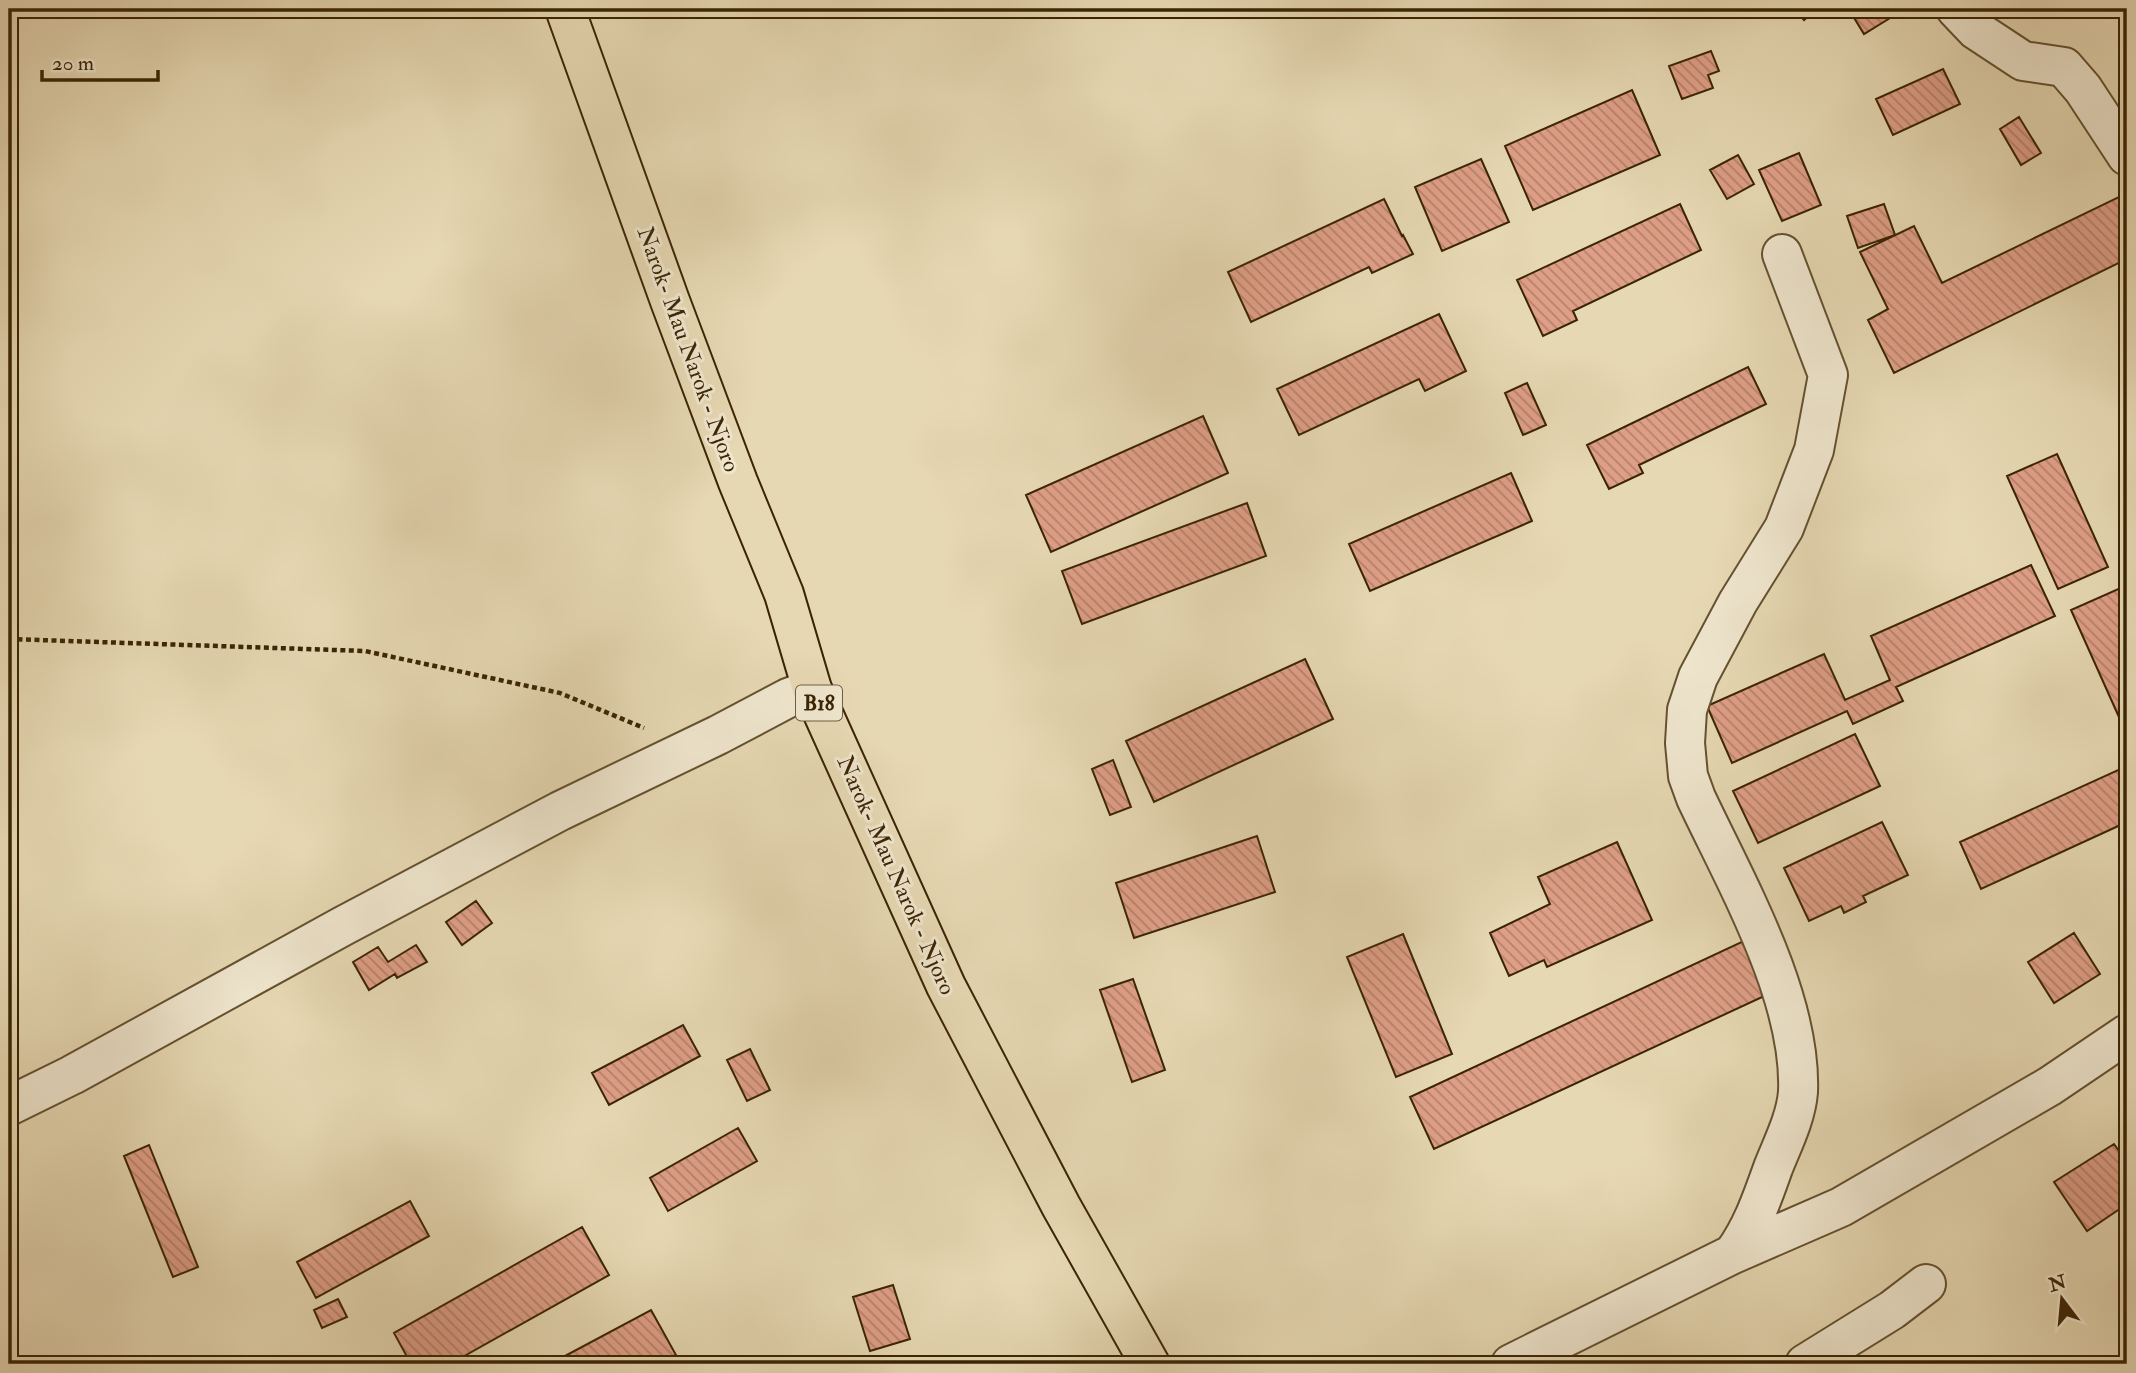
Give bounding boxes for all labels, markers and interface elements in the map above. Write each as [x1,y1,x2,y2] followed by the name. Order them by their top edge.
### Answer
[42,38,158,82] scale bar
[52,50,94,77] text: 20 m
[631,223,746,476] street label: Narok- Mau Narok - Njoro
[796,686,842,720] road number: B18
[831,751,962,999] street label: Narok- Mau Narok - Njoro
[2028,1264,2098,1334] north arrow
[2045,1269,2070,1298] text: N

